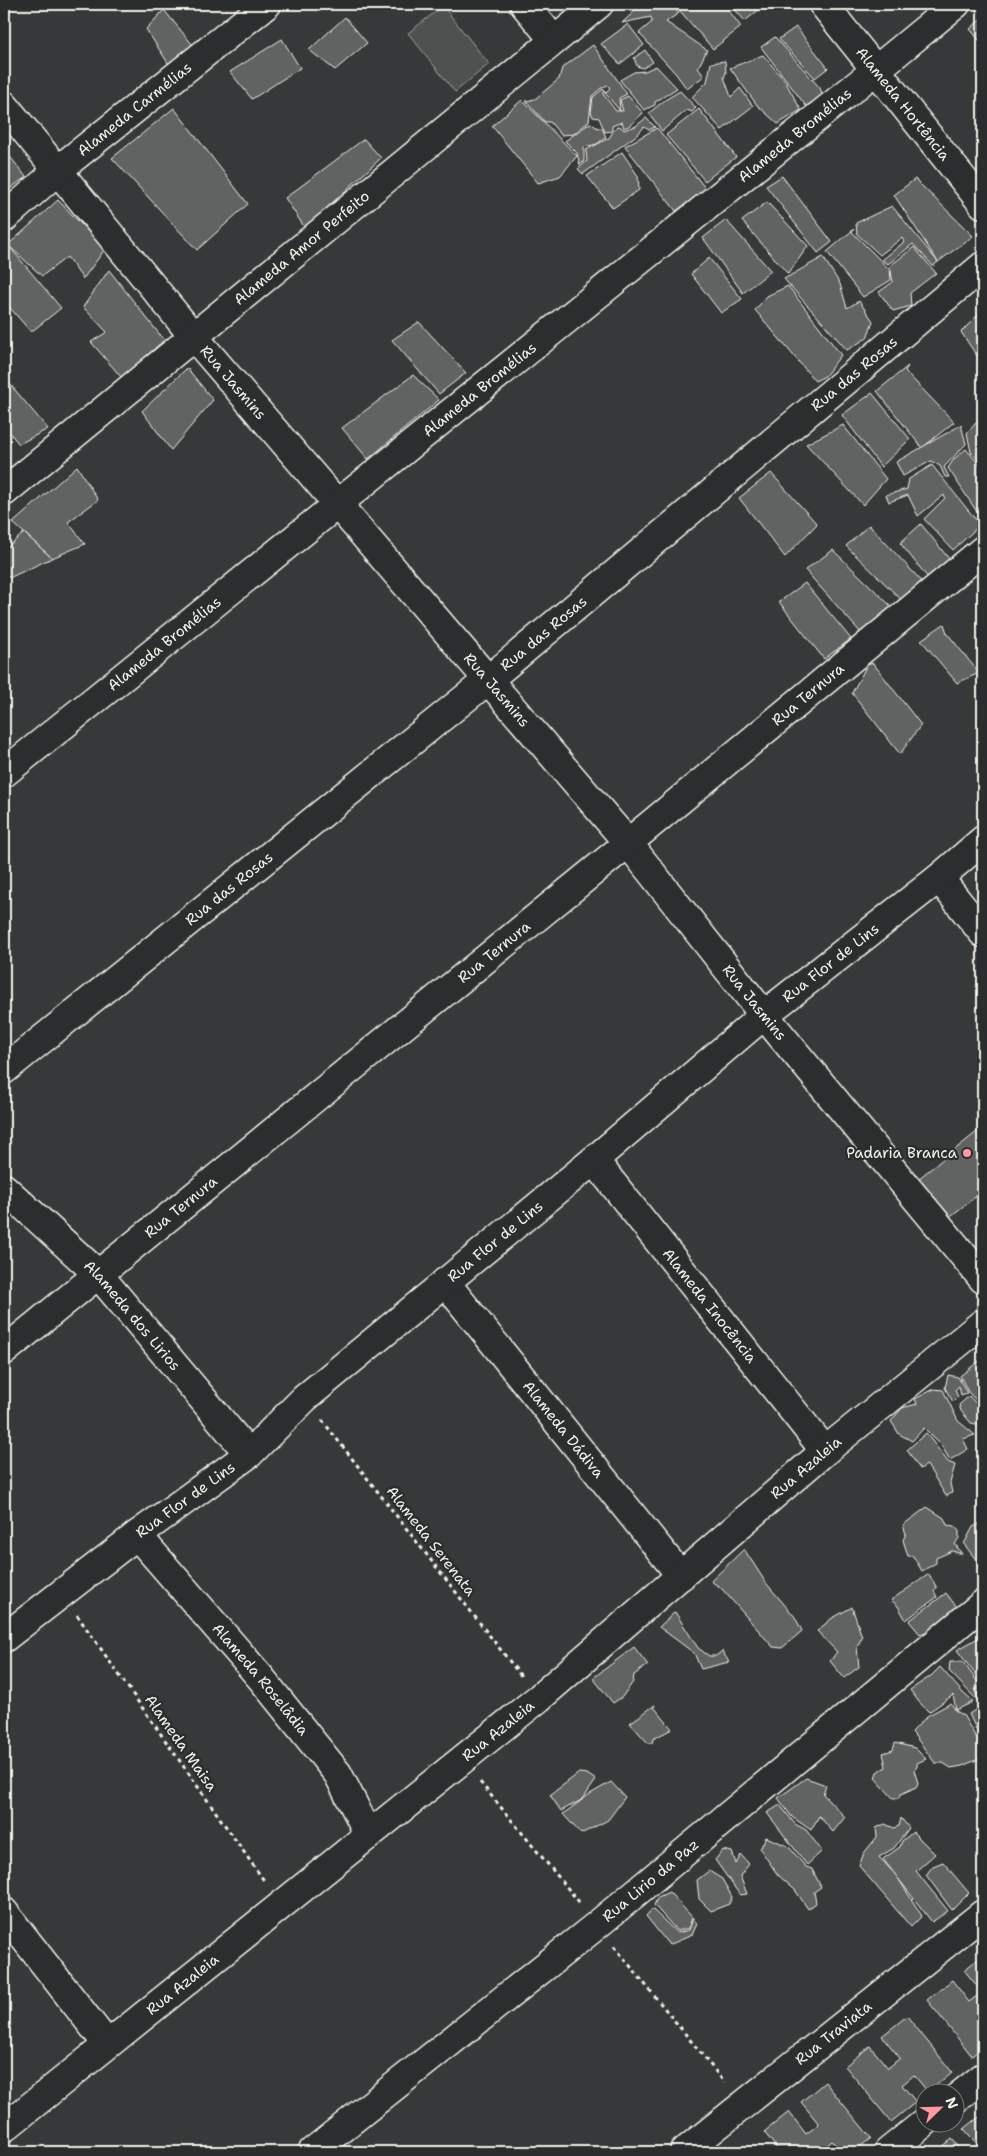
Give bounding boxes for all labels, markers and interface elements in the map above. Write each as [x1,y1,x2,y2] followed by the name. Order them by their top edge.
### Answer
[851,43,955,166] street label: Alameda Hortência
[73,57,196,161] street label: Alameda Carmélias
[734,83,856,187] street label: Alameda Bromélias
[230,186,374,310] street label: Alameda Amor Perfeito
[807,332,902,416] street label: Rua das Rosas
[419,338,541,441] street label: Alameda Bromélias
[196,341,271,424] street label: Rua Jasmins
[496,591,591,676] street label: Rua das Rosas
[103,592,225,696] street label: Alameda Bromélias
[459,649,534,731] street label: Rua Jasmins
[768,658,849,730] street label: Rua Ternura
[181,847,277,930] street label: Rua das Rosas
[454,916,535,988] street label: Rua Ternura
[778,919,883,1007] street label: Rua Flor de Lins
[718,960,791,1045] street label: Rua Jasmins
[846,1143,958,1163] place label: Padaria Branca
[961,1147,973,1159] marker: Padaria Branca
[140,1171,222,1243] street label: Rua Ternura
[443,1196,547,1287] street label: Rua Flor de Lins
[658,1244,762,1368] street label: Alameda Inocência
[79,1256,185,1375] street label: Alameda dos Lirios
[518,1377,609,1483] street label: Alameda Dádiva
[766,1431,846,1504] street label: Rua Azaleia
[132,1457,239,1543] street label: Rua Flor de Lins
[382,1482,481,1601] street label: Alameda Serenata
[208,1619,314,1740] street label: Alameda Roselâdia
[140,1691,222,1796] street label: Alameda Maisa
[458,1695,539,1766] street label: Rua Azaleia
[598,1834,703,1926] street label: Rua Lirio da Paz
[142,1949,223,2020] street label: Rua Azaleia
[791,1996,876,2070] street label: Rua Traviata
[914,2084,964,2134] north arrow
[942,2094,962,2112] text: N

